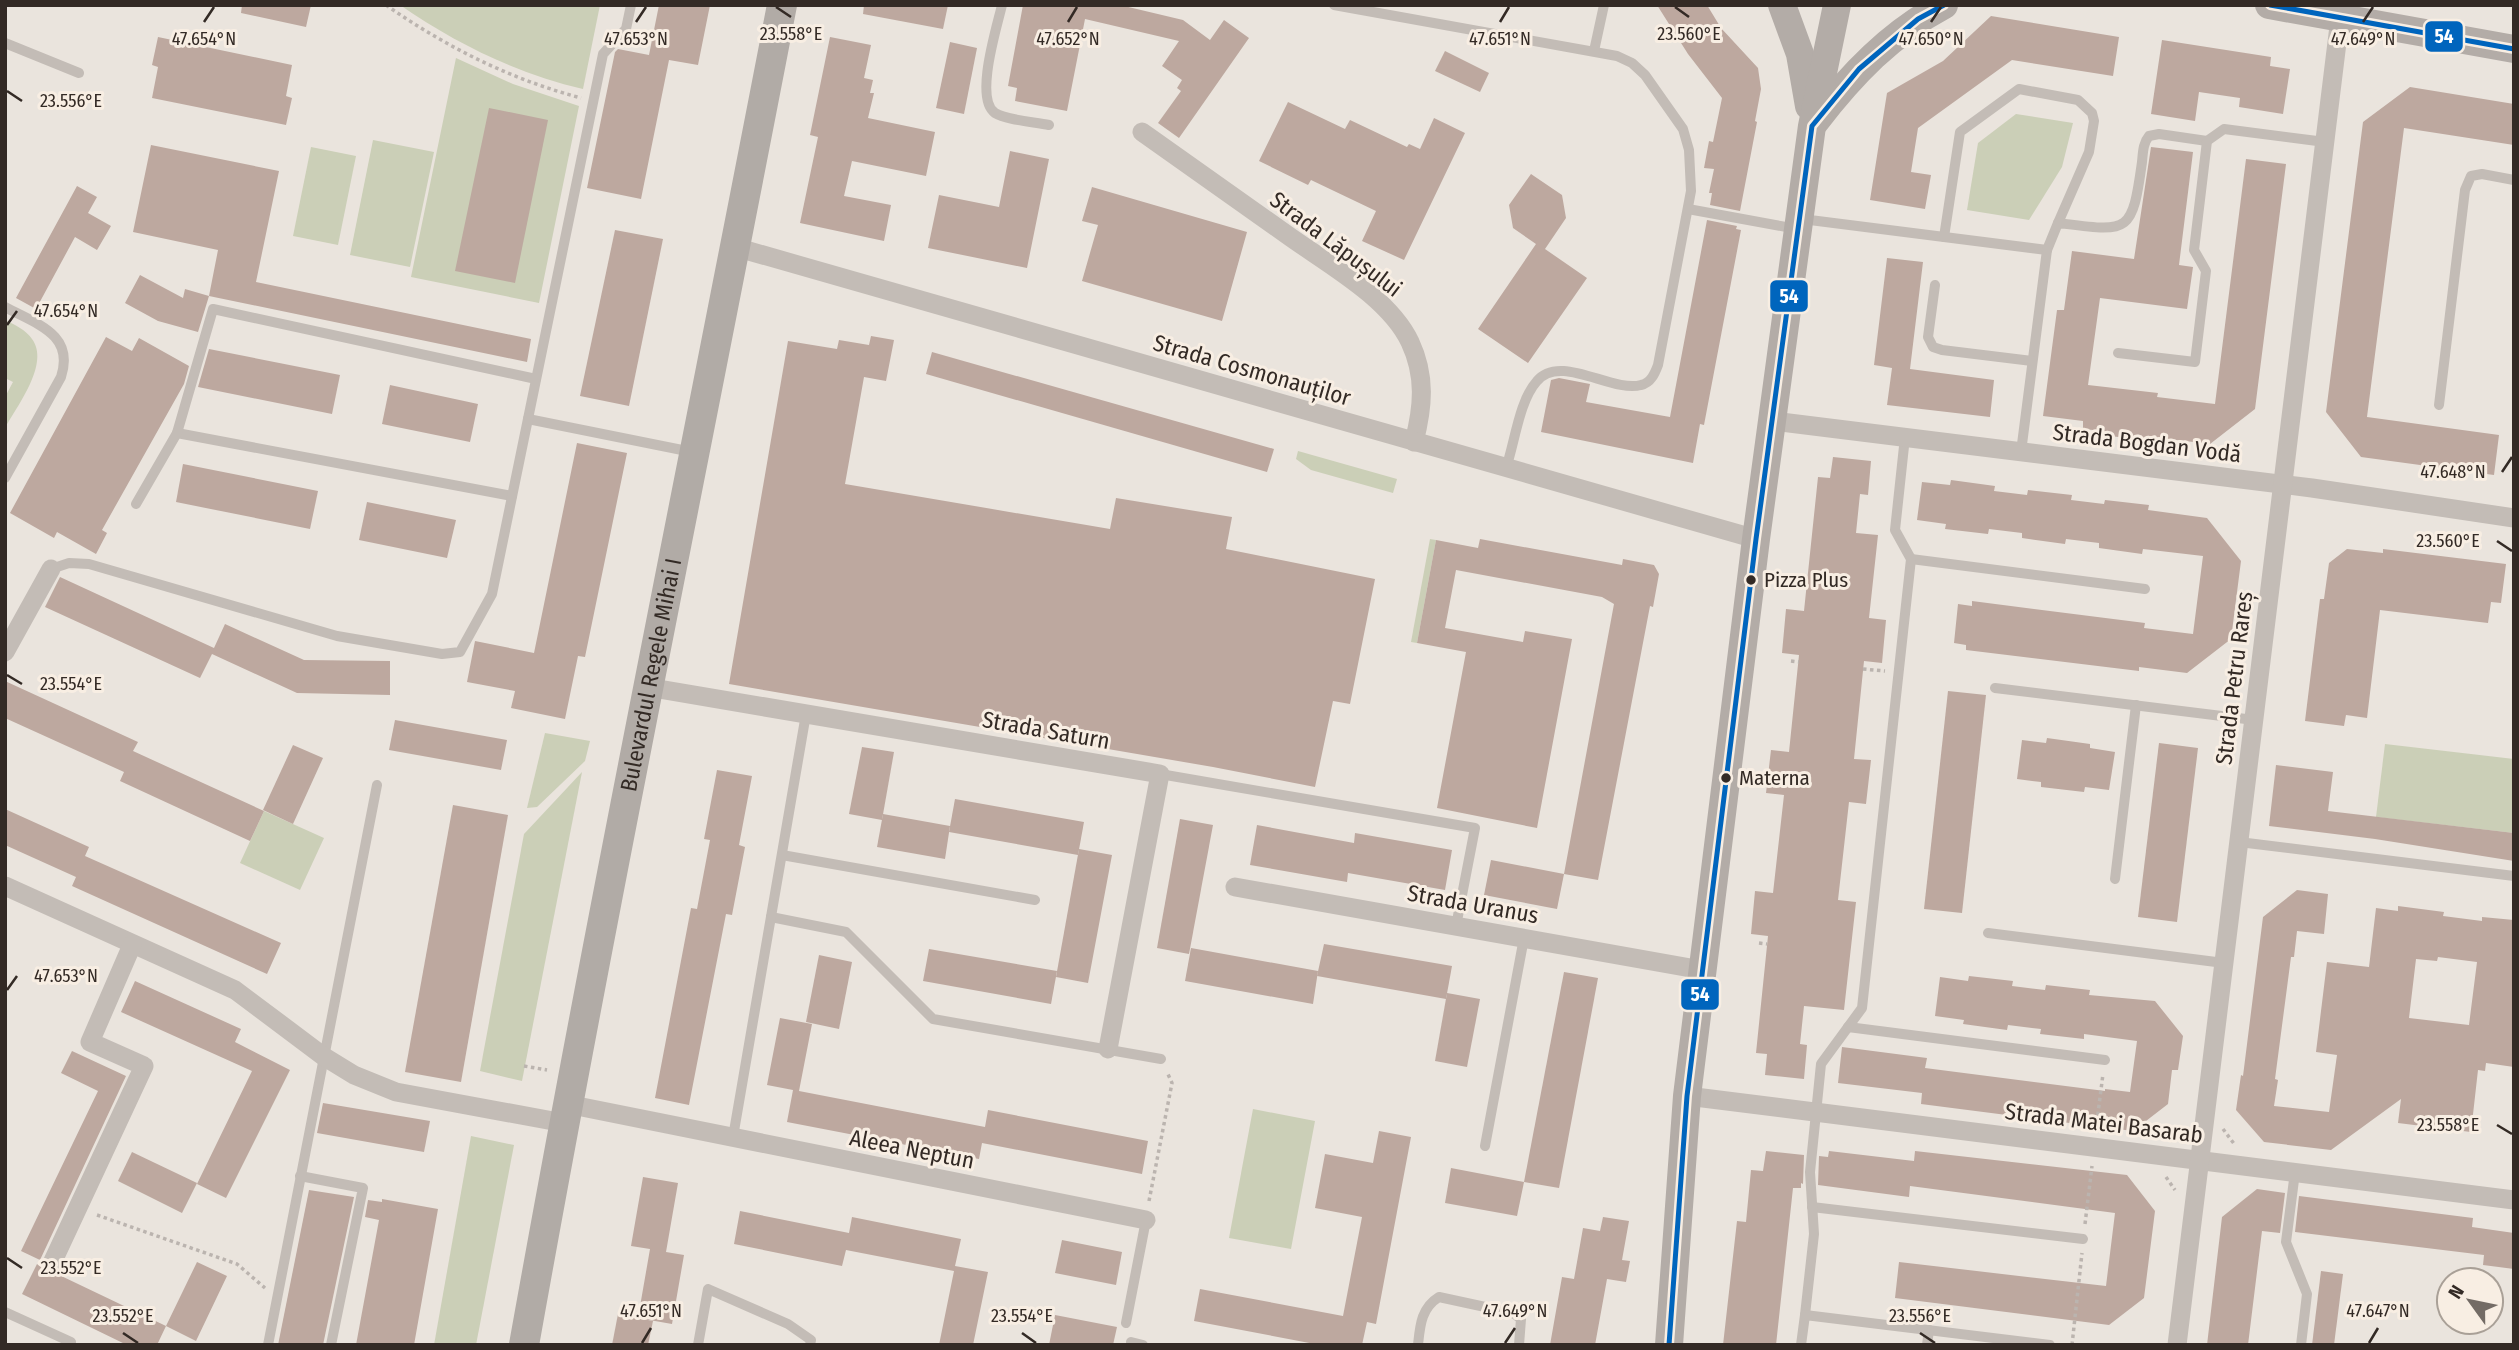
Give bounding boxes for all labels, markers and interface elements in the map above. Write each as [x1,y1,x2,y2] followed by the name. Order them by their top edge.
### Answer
[2424,20,2464,53] line badge: 54
[760,23,822,45] text: 23.558°E
[1657,23,1721,45] text: 23.560°E
[2434,25,2454,48] text: 54
[172,28,236,50] text: 47.654°N
[604,28,668,50] text: 47.653°N
[1036,28,1100,50] text: 47.652°N
[1469,28,1531,50] text: 47.651°N
[1898,28,1964,50] text: 47.650°N
[2331,28,2395,50] text: 47.649°N
[40,90,102,112] text: 23.556°E
[1264,185,1407,303] street label: Strada Lăpușului
[1769,279,1809,313] line badge: 54
[1779,285,1799,308] text: 54
[34,300,98,322] text: 47.654°N
[1150,328,1354,413] street label: Strada Cosmonauților
[2051,418,2243,468] street label: Strada Bogdan Vodă
[2420,461,2486,483] text: 47.648°N
[2416,530,2480,552] text: 23.560°E
[614,556,687,794] street label: Bulevardul Regele Mihai I
[1764,567,1848,593] place label: Pizza Plus
[1744,573,1758,587] marker: Pizza Plus
[2209,590,2260,766] street label: Strada Petru Rareș
[40,673,102,695] text: 23.554°E
[980,705,1112,755] street label: Strada Saturn
[1739,765,1810,791] place label: Materna
[1719,771,1733,785] marker: Materna
[1405,879,1541,929] street label: Strada Uranus
[34,965,98,987] text: 47.653°N
[1680,978,1720,1011] line badge: 54
[1690,983,1710,1006] text: 54
[2003,1097,2205,1149] street label: Strada Matei Basarab
[2417,1114,2479,1136] text: 23.558°E
[847,1123,977,1175] street label: Aleea Neptun
[40,1257,102,1279] text: 23.552°E
[2435,1266,2505,1336] north arrow
[2443,1281,2469,1303] text: N
[620,1300,682,1322] text: 47.651°N
[1483,1300,1547,1322] text: 47.649°N
[2346,1300,2410,1322] text: 47.647°N
[92,1305,154,1327] text: 23.552°E
[991,1305,1053,1327] text: 23.554°E
[1889,1305,1951,1327] text: 23.556°E

